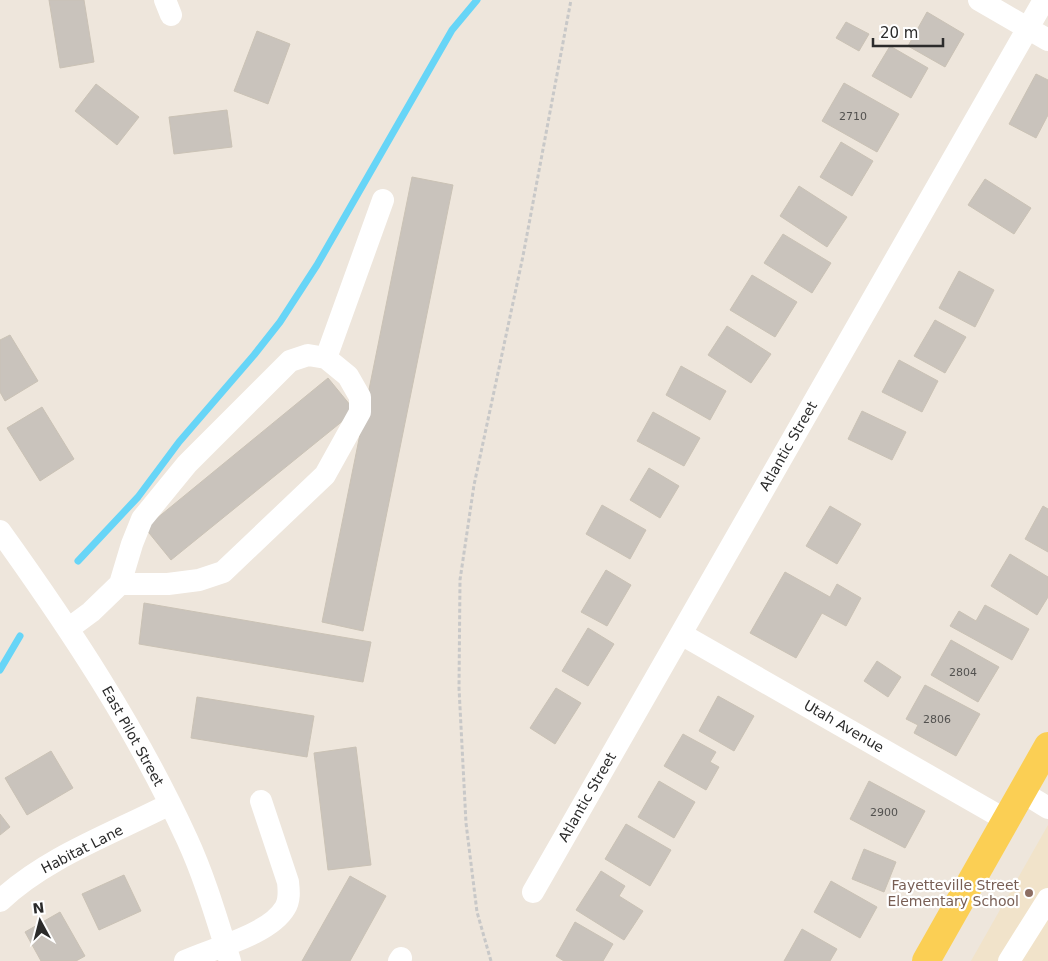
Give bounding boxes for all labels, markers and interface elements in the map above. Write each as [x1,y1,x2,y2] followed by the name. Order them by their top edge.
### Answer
[873,15,943,47] scale bar
[880,24,918,42] text: 20 m
[839,110,867,123] house number: 2710
[756,398,820,493] street label: Atlantic Street
[949,666,977,679] house number: 2804
[99,683,167,789] street label: East Pilot Street
[801,697,887,755] street label: Utah Avenue
[923,713,951,726] house number: 2806
[555,749,619,844] street label: Atlantic Street
[870,806,898,819] house number: 2900
[38,821,126,877] street label: Habitat Lane
[887,877,1019,909] place label: Fayetteville Street Elementary School
[1023,887,1035,899] marker: Fayetteville Street Elementary School
[15,896,65,946] north arrow
[32,899,45,917] text: N

